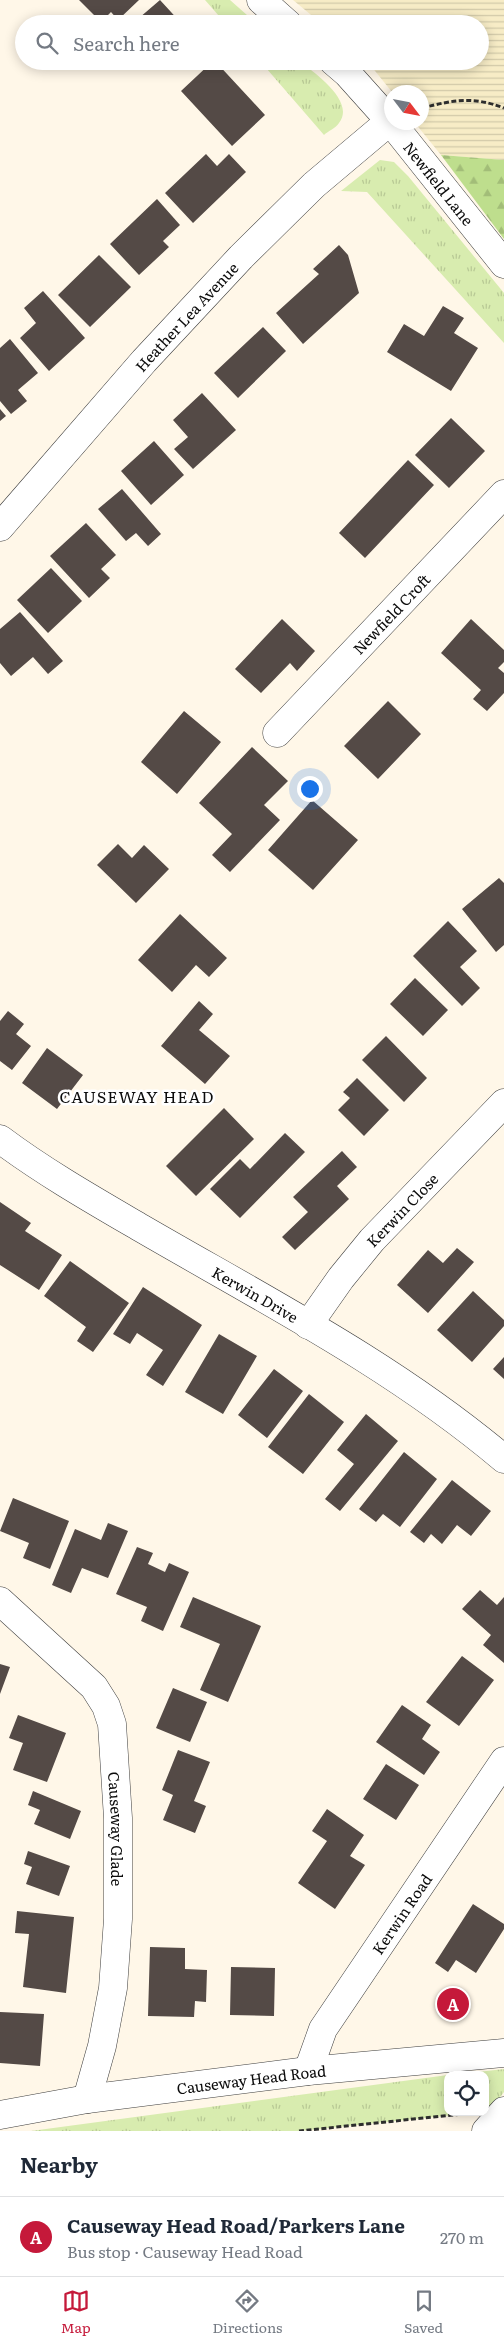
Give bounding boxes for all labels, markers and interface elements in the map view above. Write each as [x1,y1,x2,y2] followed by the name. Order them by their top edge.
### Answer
[15,15,489,70] search box
[33,29,61,57] icon: search
[73,29,180,57] text: Search here
[384,85,429,130] north arrow
[399,136,480,230] street label: Newfield Lane
[129,256,243,376] street label: Heather Lea Avenue
[346,568,435,659] street label: Newfield Croft
[297,776,323,802] your location
[59,1084,215,1108] district label: CAUSEWAY HEAD
[360,1167,443,1252] street label: Kerwin Close
[208,1260,303,1328] street label: Kerwin Drive
[104,1771,130,1887] street label: Causeway Glade
[365,1868,437,1958] street label: Kerwin Road
[437,1985,469,2023] pin: A
[175,2058,327,2099] street label: Causeway Head Road
[444,2071,489,2116] map controls
[444,2071,489,2116] button: locate
[20,2148,98,2179] text: Nearby
[67,2211,405,2239] text: Causeway Head Road/Parkers Lane
[30,2225,42,2249] text: A
[440,2225,484,2249] text: 270 m
[67,2239,303,2263] text: Bus stop · Causeway Head Road
[61,2287,91,2337] tab: Map
[212,2287,282,2337] tab: Directions
[404,2287,443,2337] tab: Saved

